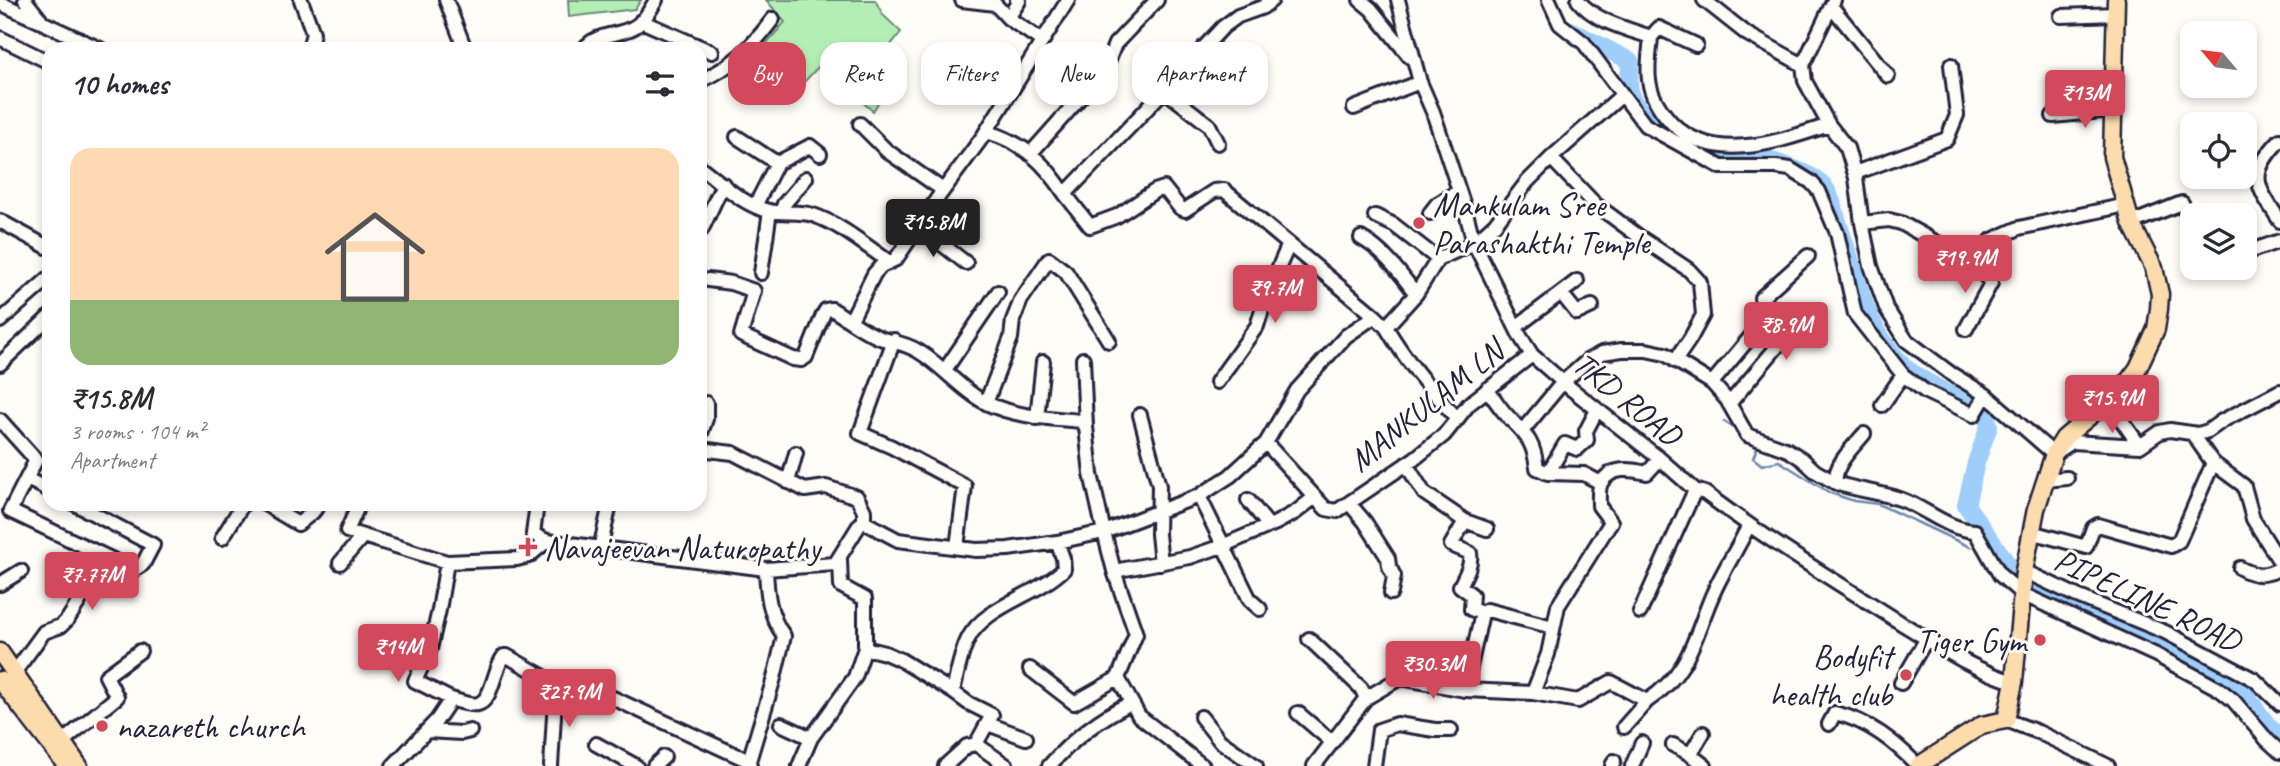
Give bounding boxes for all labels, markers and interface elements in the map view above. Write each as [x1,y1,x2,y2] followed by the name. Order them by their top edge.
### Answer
[2180,21,2258,98] north arrow
[2180,21,2257,280] map controls
[728,42,806,105] chip: Buy
[820,42,907,105] chip: Rent
[921,42,1021,105] chip: Filters
[1035,42,1118,105] chip: New
[1132,42,1268,105] chip: Apartment
[70,65,168,103] text: 10 homes
[641,65,679,103] icon: filters
[2044,71,2126,130] pin: ₹13M
[2061,78,2109,107] text: ₹13M
[2180,112,2257,189] button: locate
[1433,184,1652,264] place label: Mankulam Sree Parashakthi Temple
[312,194,438,320] icon: home
[876,200,990,259] pin: ₹15.8M
[2180,203,2257,280] button: layers
[902,207,964,236] text: ₹15.8M
[1411,215,1427,231] marker: Mankulam Sree Parashakthi Temple
[1908,236,2022,295] pin: ₹19.9M
[1934,243,1996,272] text: ₹19.9M
[1226,266,1324,325] pin: ₹9.7M
[1249,273,1301,302] text: ₹9.7M
[1737,302,1835,362] pin: ₹8.9M
[1760,310,1812,339] text: ₹8.9M
[1340,327,1515,481] street label: MANKULAM LN
[1564,342,1693,457] street label: TKD ROAD
[2055,376,2169,435] pin: ₹15.9M
[70,379,151,417] text: ₹15.8M
[2081,383,2143,412] text: ₹15.9M
[70,417,205,446] text: 3 rooms · 104 m²
[70,446,155,475] text: Apartment
[544,527,823,569] place label: Navajeevan Naturopathy
[518,537,538,557] marker: Navajeevan Naturopathy
[2048,538,2250,663] street label: PIPELINE ROAD
[35,552,149,612] pin: ₹7.77M
[61,560,123,589] text: ₹7.77M
[1916,620,2029,662] place label: Tiger Gym
[357,624,439,684] pin: ₹14M
[374,632,422,661] text: ₹14M
[2032,632,2048,648] marker: Tiger Gym
[1770,636,1896,716] place label: Bodyfit health club
[1376,642,1490,701] pin: ₹30.3M
[1402,649,1464,678] text: ₹30.3M
[1898,667,1914,683] marker: Bodyfit health club
[512,670,626,729] pin: ₹27.9M
[538,677,600,706] text: ₹27.9M
[116,706,306,748] place label: nazareth church
[94,718,110,734] marker: nazareth church

